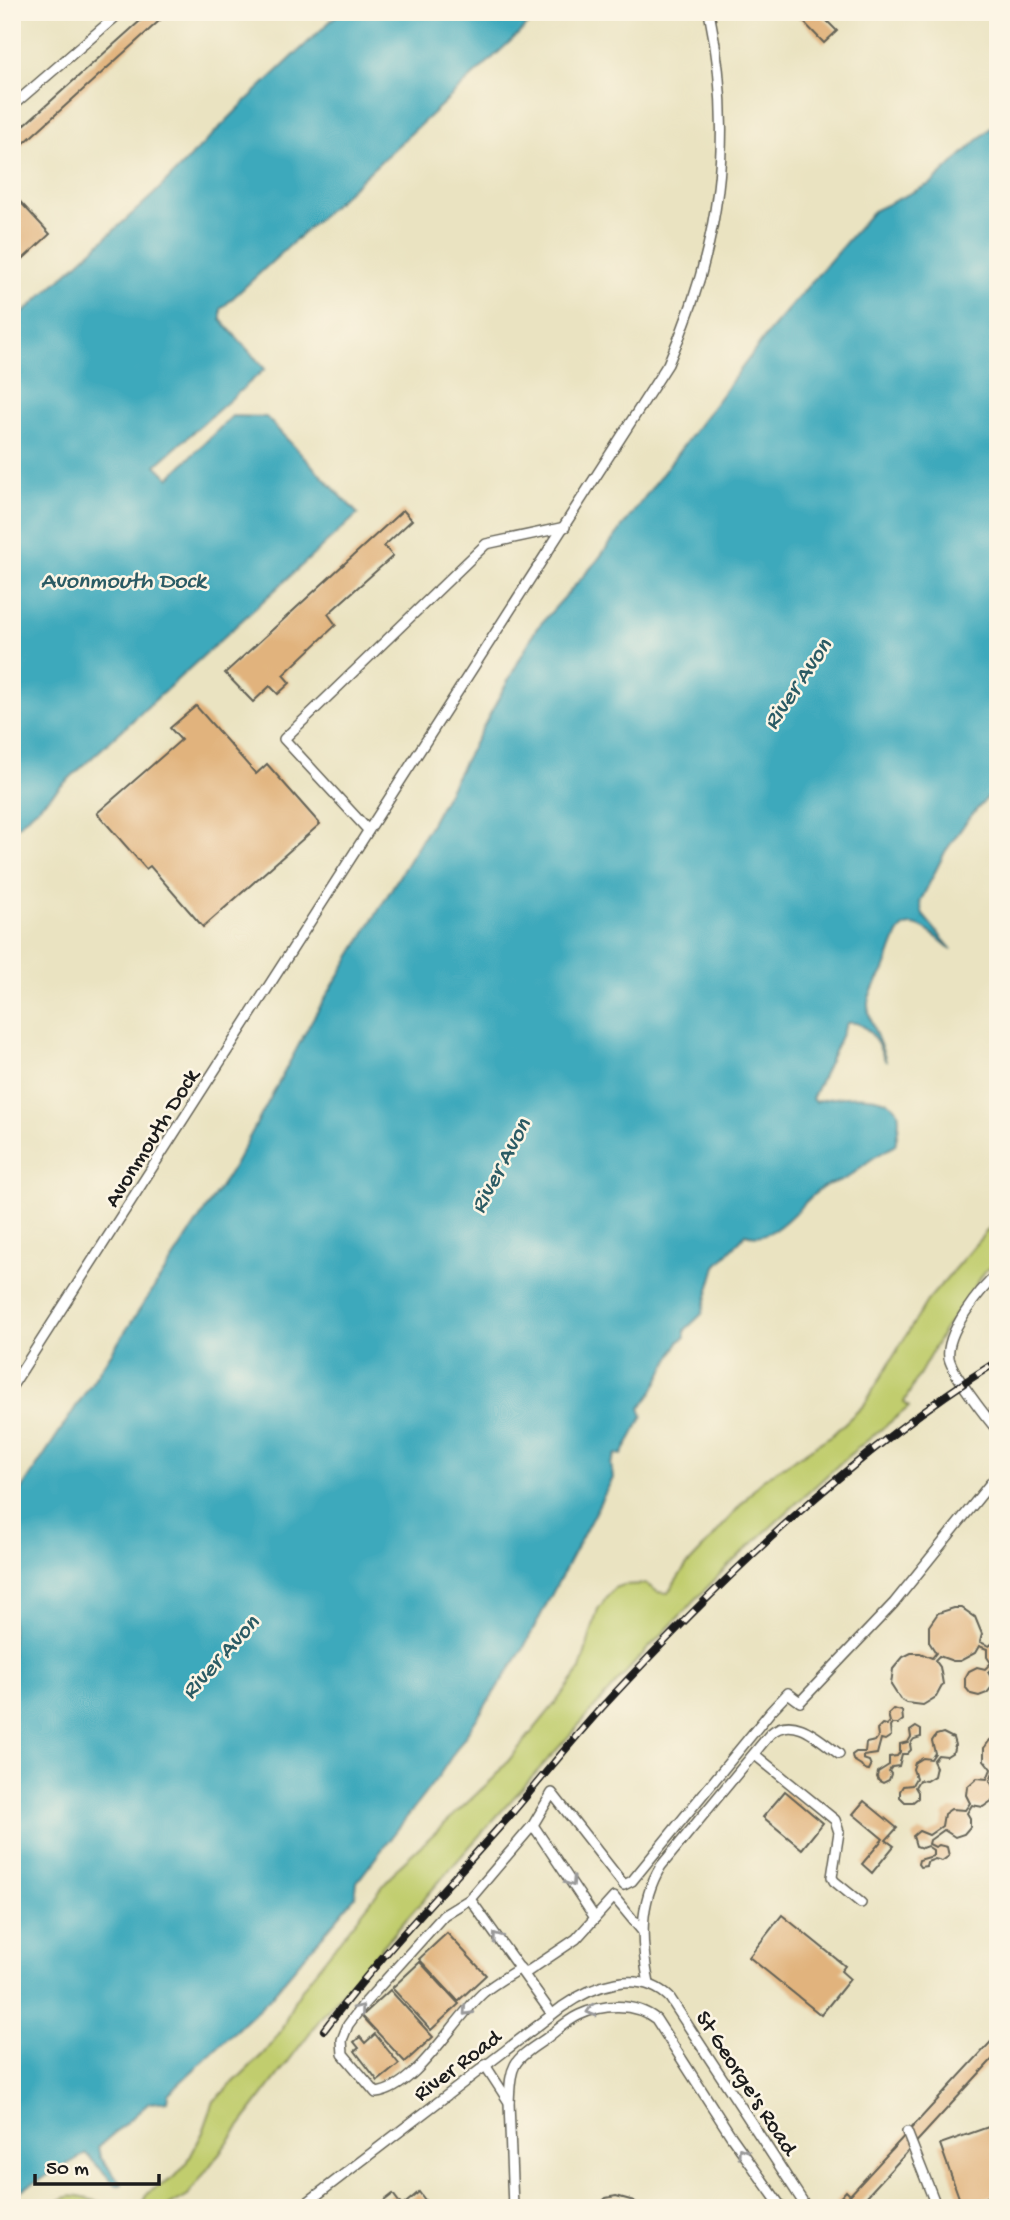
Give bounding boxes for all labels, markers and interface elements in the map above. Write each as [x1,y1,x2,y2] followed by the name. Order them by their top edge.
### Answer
[41,568,208,597] water label: Avonmouth Dock
[758,633,840,736] water label: River Avon
[100,1062,208,1213] street label: Avonmouth Dock
[465,1114,539,1219] water label: River Avon
[176,1610,267,1707] water label: River Avon
[563,1874,575,1887] one-way arrow
[493,1932,506,1945] one-way arrow
[463,2003,475,2016] one-way arrow
[585,2003,597,2018] one-way arrow
[352,2004,365,2017] one-way arrow
[688,2007,803,2163] street label: St George's Road
[409,2024,509,2109] street label: River Road
[35,2143,159,2187] scale bar
[738,2147,750,2160] one-way arrow
[46,2158,89,2183] text: 50 m

